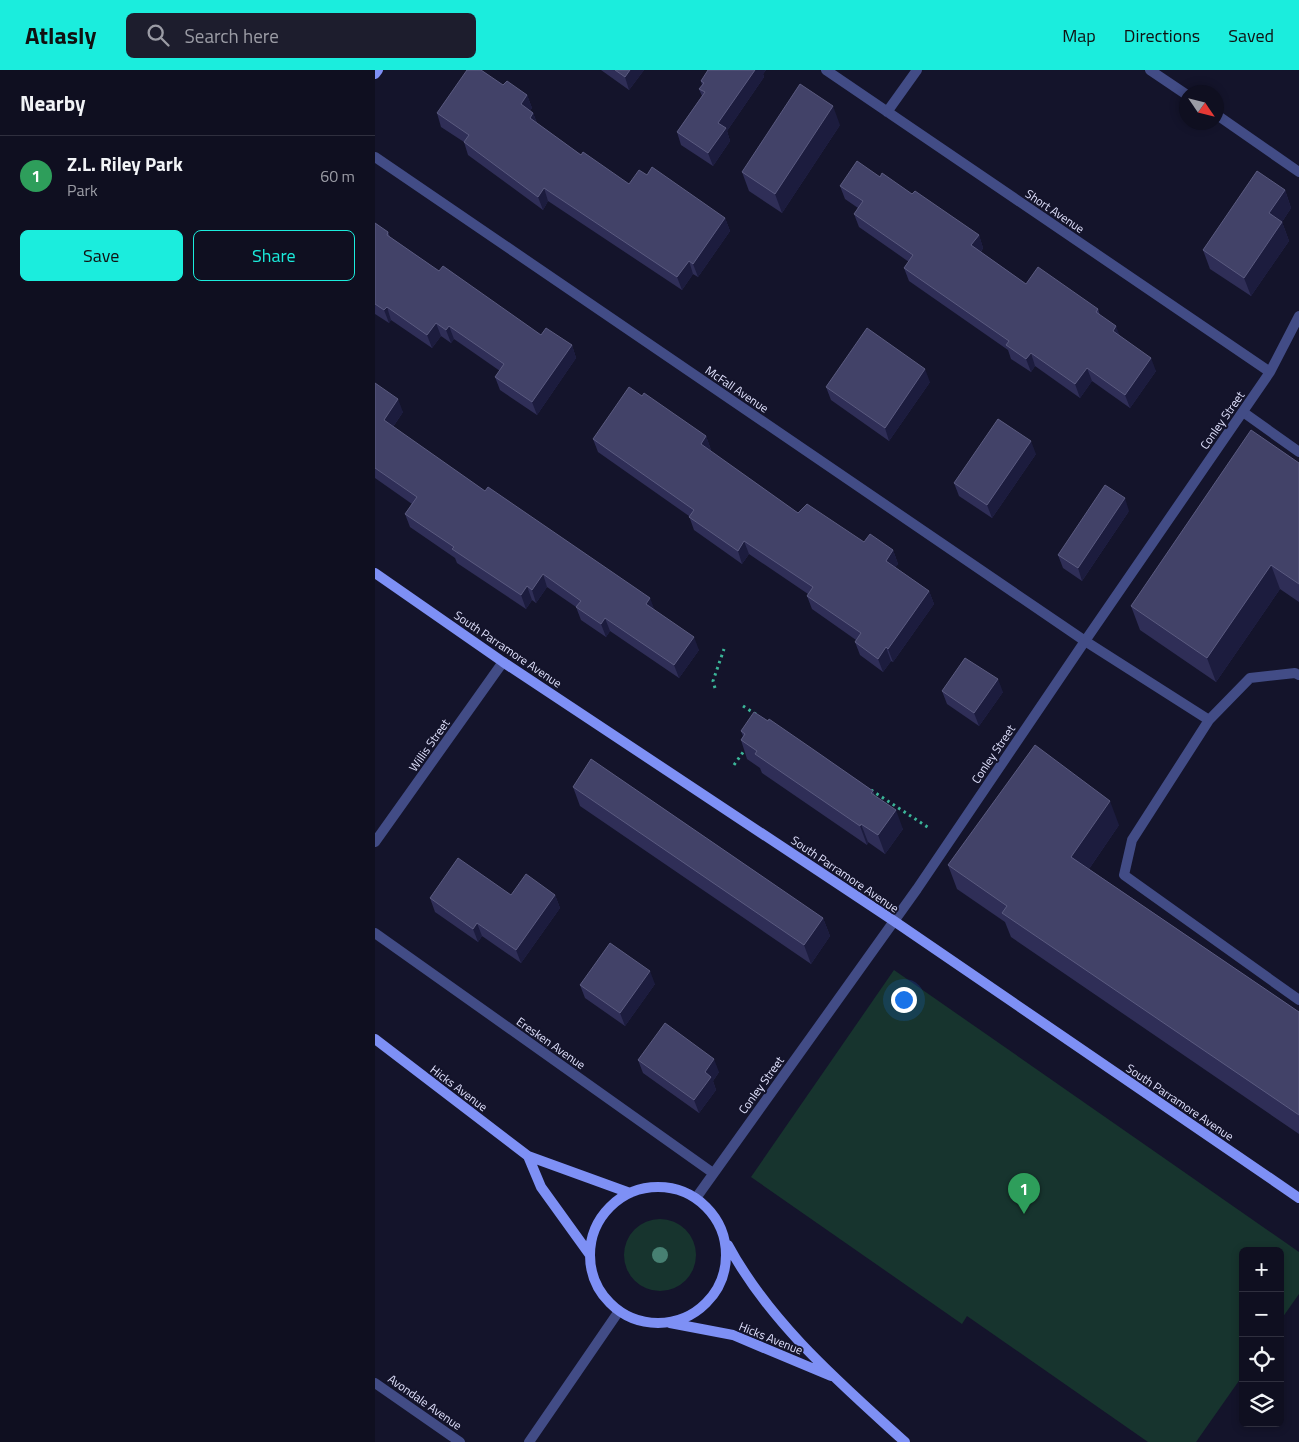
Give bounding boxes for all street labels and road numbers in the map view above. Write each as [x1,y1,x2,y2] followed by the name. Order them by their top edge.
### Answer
[1022,184,1088,238] street label: Short Avenue
[701,361,773,417] street label: McFall Avenue
[1195,386,1250,453] street label: Conley Street
[450,606,566,692] street label: South Parramore Avenue
[404,714,455,775] street label: Willis Street
[966,720,1020,787] street label: Conley Street
[787,831,903,917] street label: South Parramore Avenue
[513,1012,589,1074] street label: Eresken Avenue
[734,1052,789,1118] street label: Conley Street
[1122,1059,1238,1145] street label: South Parramore Avenue
[426,1060,492,1116] street label: Hicks Avenue
[736,1317,806,1359] street label: Hicks Avenue
[384,1369,466,1435] street label: Avondale Avenue

